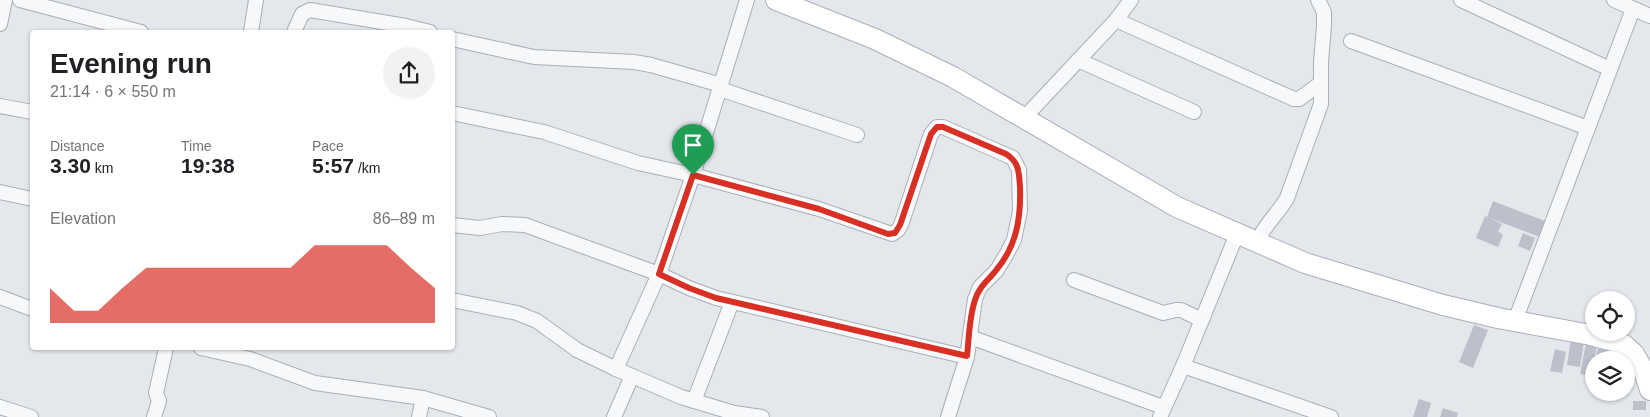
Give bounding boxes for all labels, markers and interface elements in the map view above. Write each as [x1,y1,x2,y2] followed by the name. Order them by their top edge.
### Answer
[383,47,435,99] button: share
[50,48,212,79] text: Evening run
[50,83,176,100] text: 21:14 · 6 × 550 m
[672,124,714,175] pin
[679,131,707,159] icon: arrive
[50,138,104,154] text: Distance
[181,138,212,154] text: Time
[312,138,344,154] text: Pace
[50,154,91,177] text: 3.30
[181,154,235,177] text: 19:38
[312,154,354,177] text: 5:57
[91,160,113,176] text: km
[354,160,380,176] text: /km
[50,210,116,227] text: Elevation
[373,210,435,227] text: 86–89 m
[1585,291,1635,401] map controls
[1585,291,1635,341] button: locate
[1585,351,1635,401] button: layers

